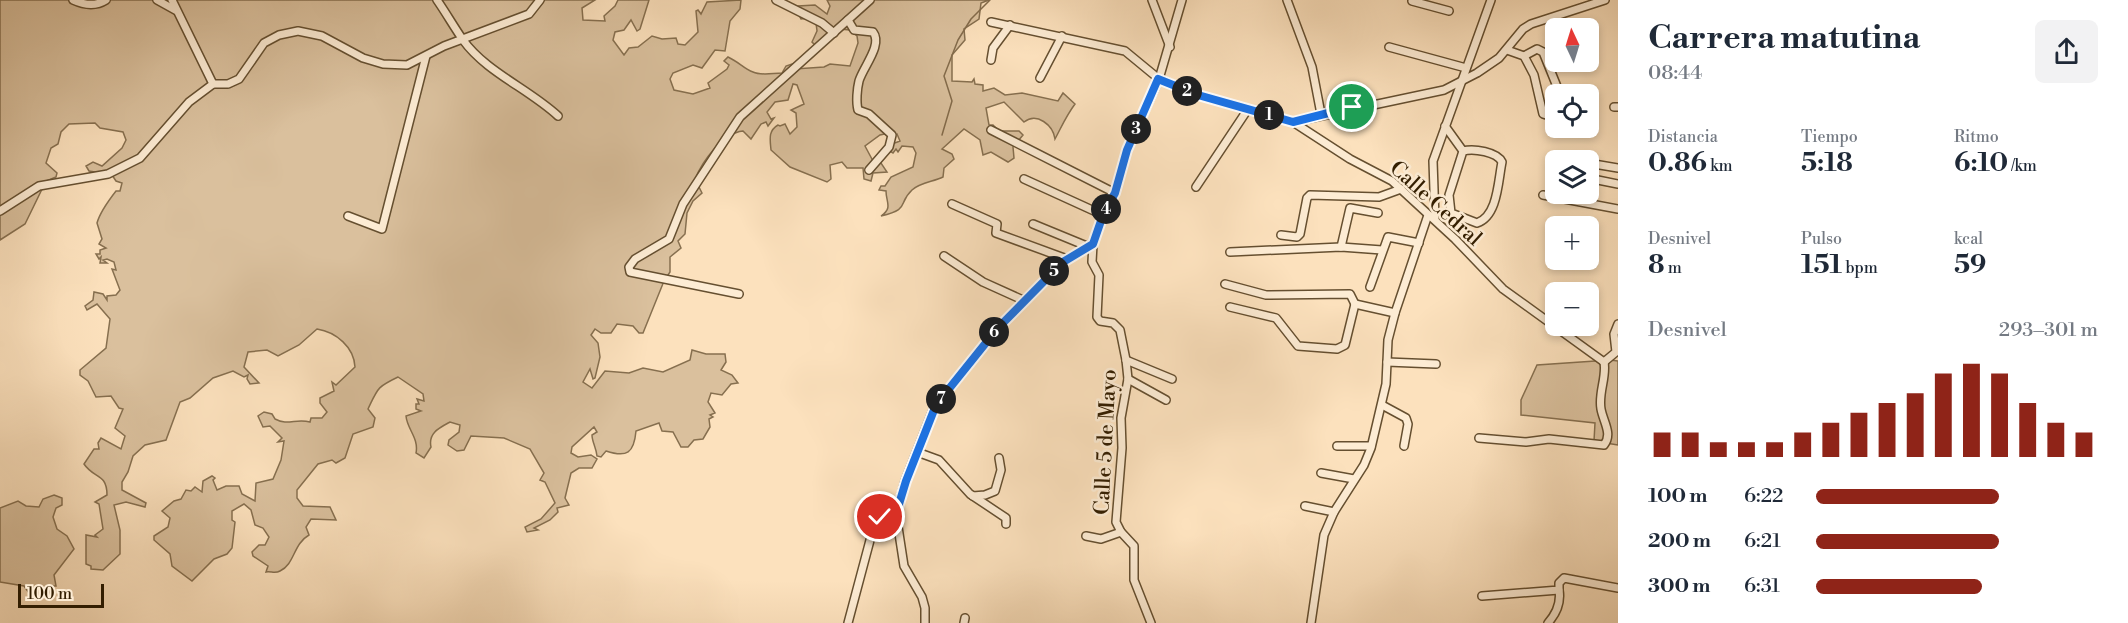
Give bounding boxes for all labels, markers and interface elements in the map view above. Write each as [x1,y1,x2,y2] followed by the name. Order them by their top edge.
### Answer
[1545,18,1599,72] north arrow
[1545,18,1599,336] map controls
[1648,18,1920,59] text: Carrera matutina
[2035,20,2098,83] button: share
[1648,61,1702,86] text: 08:44
[1172,76,1202,106] pin: 2
[1182,81,1192,101] text: 2
[1326,81,1377,132] pin
[1545,84,1599,138] button: locate
[1335,90,1368,123] icon: arrive
[1254,100,1284,130] pin: 1
[1265,105,1273,125] text: 1
[1121,114,1151,144] pin: 3
[1131,119,1141,139] text: 3
[1648,127,1718,147] text: Distancia
[1801,127,1858,147] text: Tiempo
[1954,127,1999,147] text: Ritmo
[1648,147,1707,179] text: 0.86
[1801,147,1853,179] text: 5:18
[1954,147,2008,179] text: 6:10
[1545,150,1599,204] button: layers
[1384,156,1487,252] street label: Calle Cedral
[1707,156,1733,176] text: km
[2008,156,2037,176] text: /km
[1091,194,1121,224] pin: 4
[1101,199,1111,219] text: 4
[1545,216,1599,270] button: +
[1648,229,1711,249] text: Desnivel
[1801,229,1842,249] text: Pulso
[1954,229,1983,249] text: kcal
[1648,249,1665,281] text: 8
[1801,249,1842,281] text: 151
[1954,249,1987,281] text: 59
[1039,256,1069,286] pin: 5
[1665,258,1682,278] text: m
[1842,258,1878,278] text: bpm
[1049,261,1059,281] text: 5
[1545,282,1599,336] button: −
[979,317,1009,347] pin: 6
[1648,318,1727,343] text: Desnivel
[1999,318,2098,343] text: 293–301 m
[989,322,999,342] text: 6
[1089,369,1123,516] street label: Calle 5 de Mayo
[926,384,956,414] pin: 7
[936,389,946,409] text: 7
[1648,484,1707,509] text: 100 m
[1744,484,1783,509] text: 6:22
[854,491,905,542] pin
[863,500,896,533] icon: check
[1648,529,1711,554] text: 200 m
[1744,529,1781,554] text: 6:21
[1648,574,1711,599] text: 300 m
[1744,574,1780,599] text: 6:31
[18,581,104,608] scale bar
[27,584,72,604] text: 100 m

